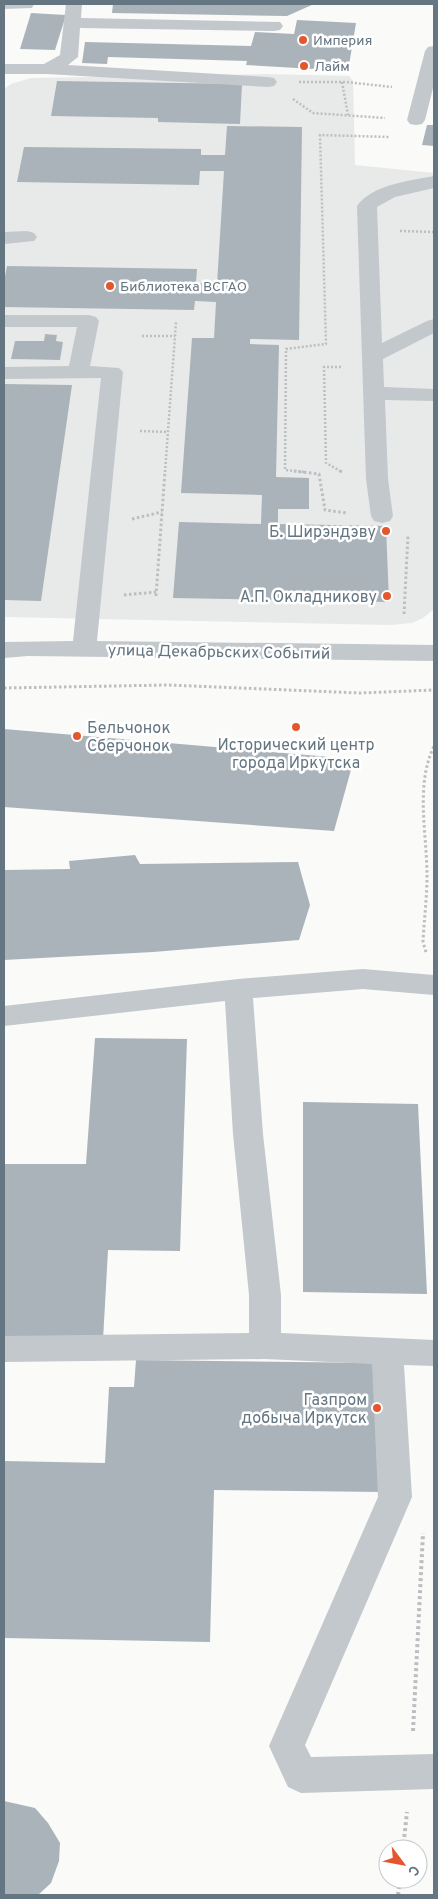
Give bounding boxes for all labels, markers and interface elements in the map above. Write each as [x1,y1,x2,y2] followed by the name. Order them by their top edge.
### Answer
[313,33,372,50] place label: Империя
[297,34,309,46] marker: Империя
[314,59,350,76] place label: Лайм
[298,60,310,72] marker: Лайм
[120,279,247,296] place label: Библиотека ВСГАО
[104,280,116,292] marker: Библиотека ВСГАО
[269,523,376,543] place label: Б. Ширэндэву
[380,525,392,537] marker: Б. Ширэндэву
[240,588,377,608] place label: А.П. Окладникову
[381,590,393,602] marker: А.П. Окладникову
[108,641,330,665] street label: улица Декабрьских Событий
[87,719,171,757] place label: Бельчонок Сберчонок
[290,721,302,733] marker: Исторический центр города Иркутска
[71,730,83,742] marker: Бельчонок Сберчонок
[218,736,374,774] place label: Исторический центр города Иркутска
[242,1391,367,1429] place label: Газпром добыча Иркутск
[371,1402,383,1414] marker: Газпром добыча Иркутск
[378,1839,428,1889] north arrow
[403,1862,422,1878] text: С

